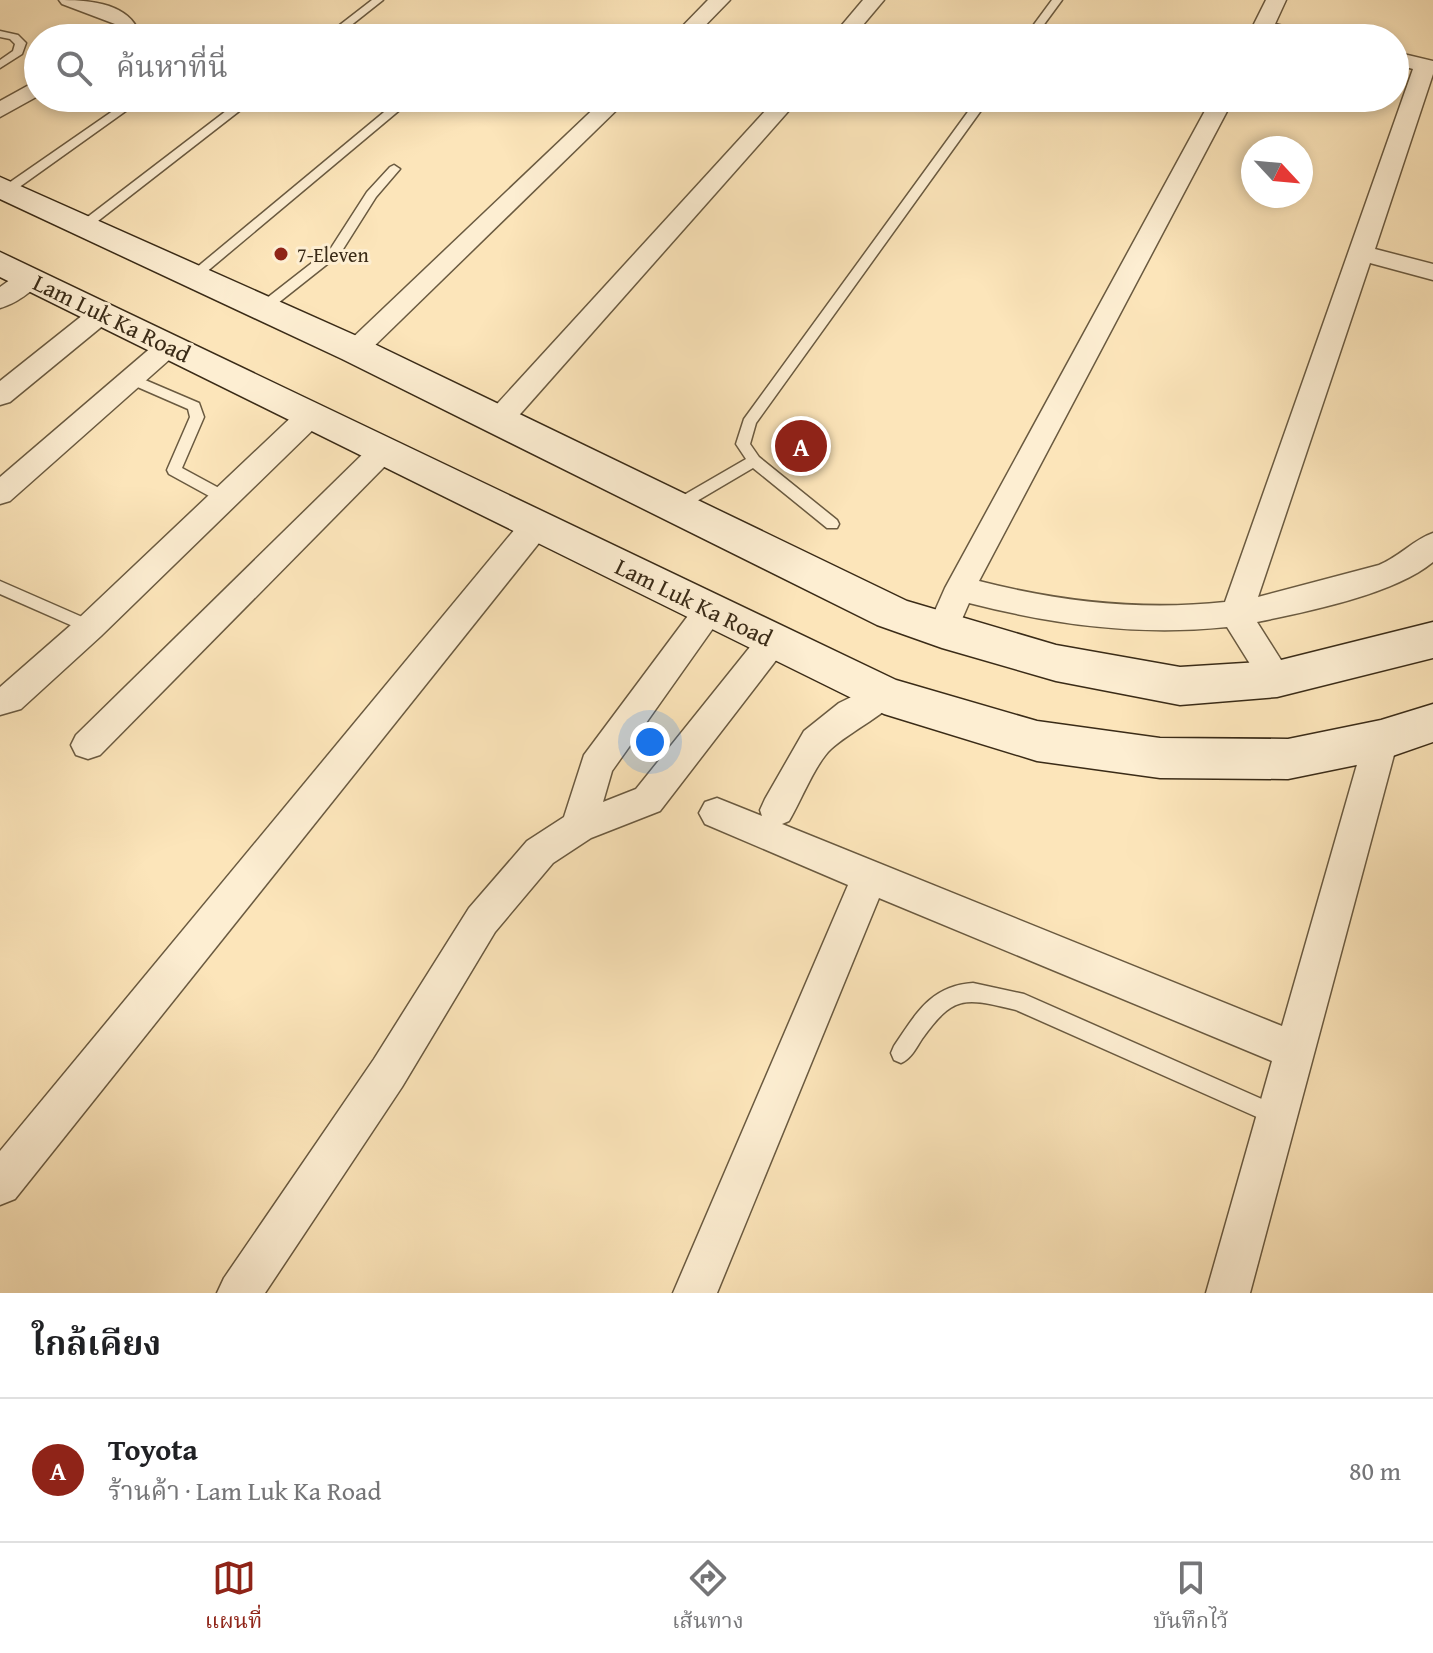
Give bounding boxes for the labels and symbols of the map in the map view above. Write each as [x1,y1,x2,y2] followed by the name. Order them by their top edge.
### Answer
[1241,136,1313,208] north arrow
[297,240,369,269] place label: 7-Eleven
[272,245,290,263] marker: 7-Eleven
[27,265,197,371] street label: Lam Luk Ka Road
[775,416,827,476] pin: A
[609,549,779,655] street label: Lam Luk Ka Road
[630,722,670,762] your location

